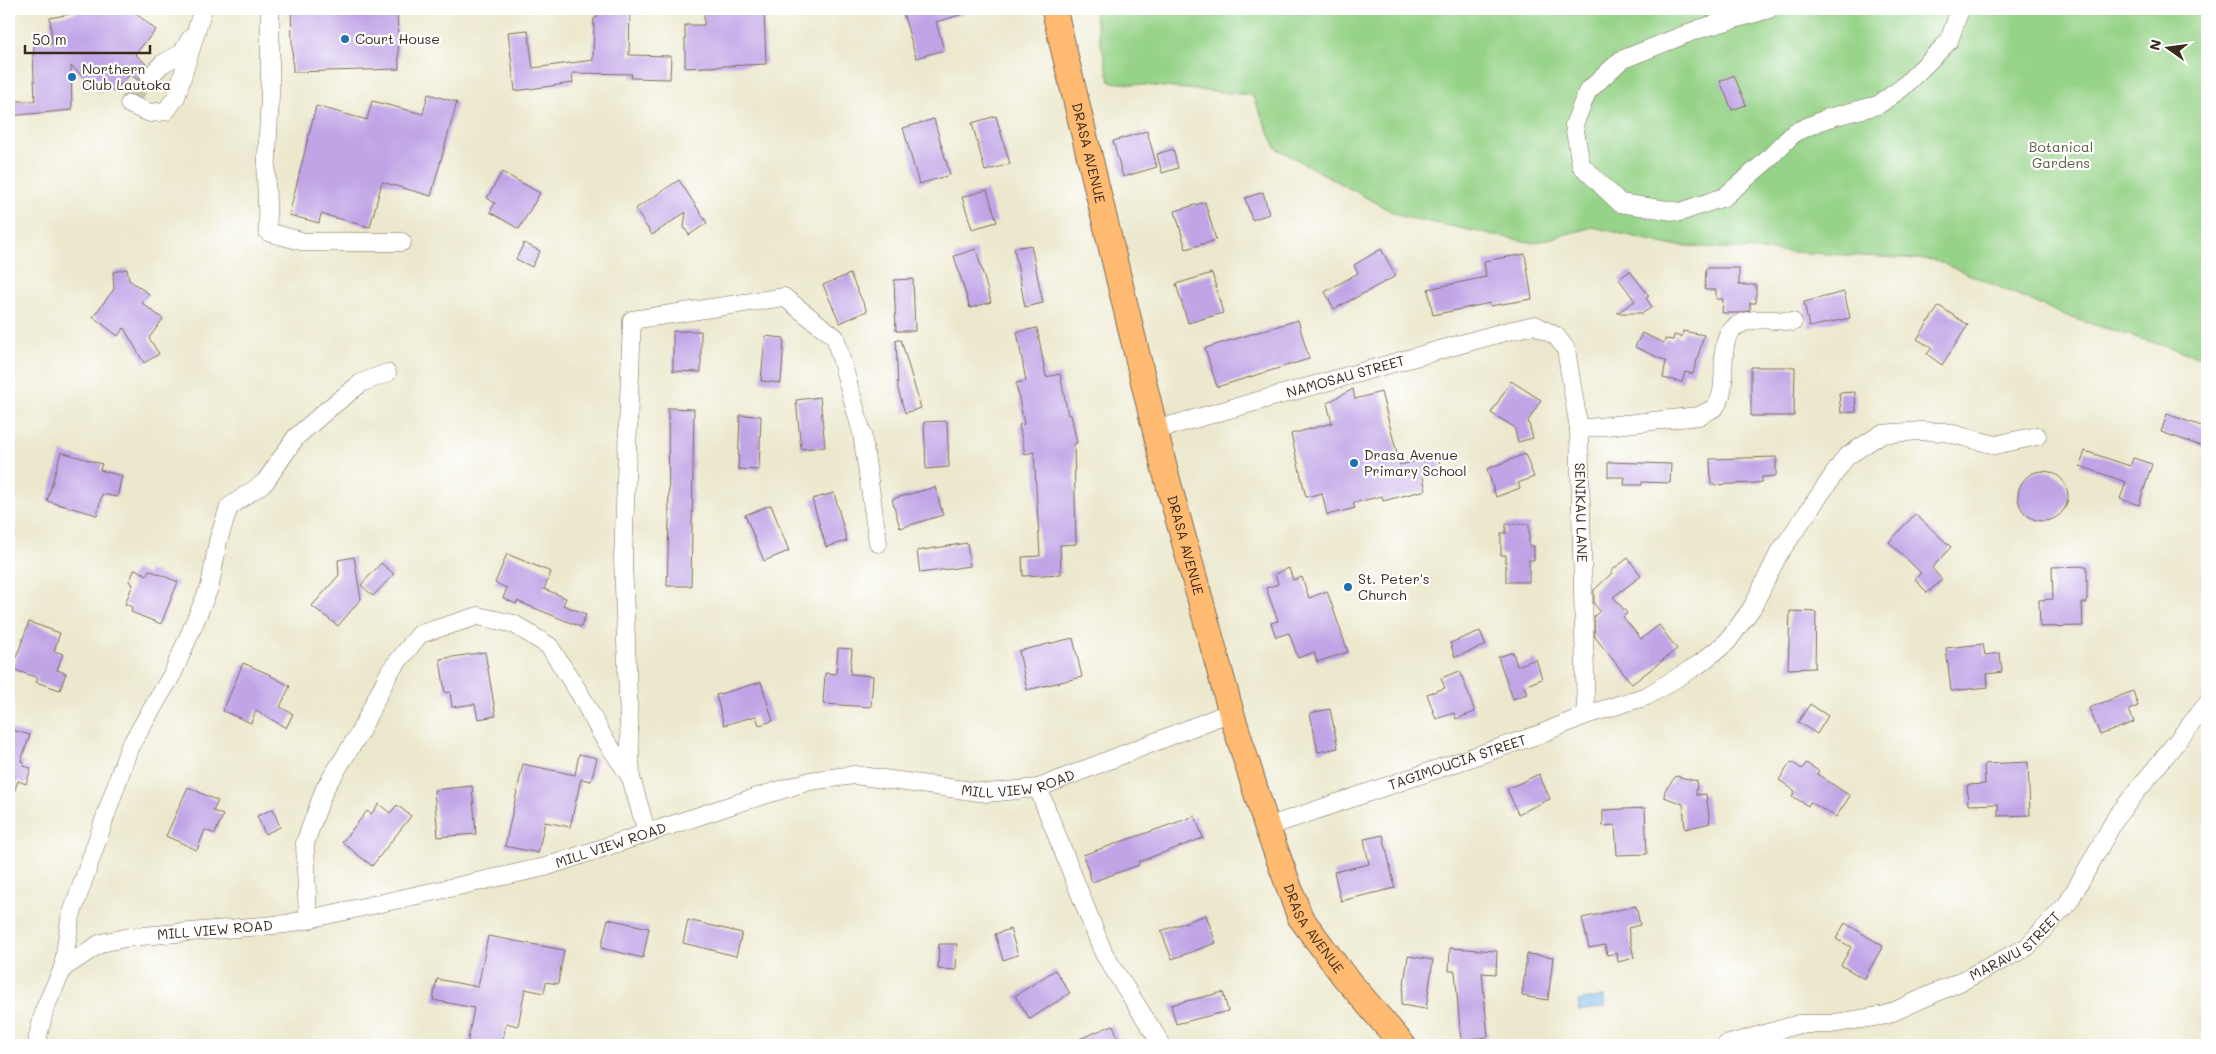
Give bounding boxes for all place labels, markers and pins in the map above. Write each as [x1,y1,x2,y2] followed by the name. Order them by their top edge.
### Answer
[355,29,440,48] place label: Court House
[339,33,351,45] marker: Court House
[82,59,171,94] place label: Northern Club Lautoka
[66,71,78,83] marker: Northern Club Lautoka
[1364,445,1467,480] place label: Drasa Avenue Primary School
[1348,457,1360,469] marker: Drasa Avenue Primary School
[1358,569,1430,604] place label: St. Peter's Church
[1342,581,1354,593] marker: St. Peter's Church

